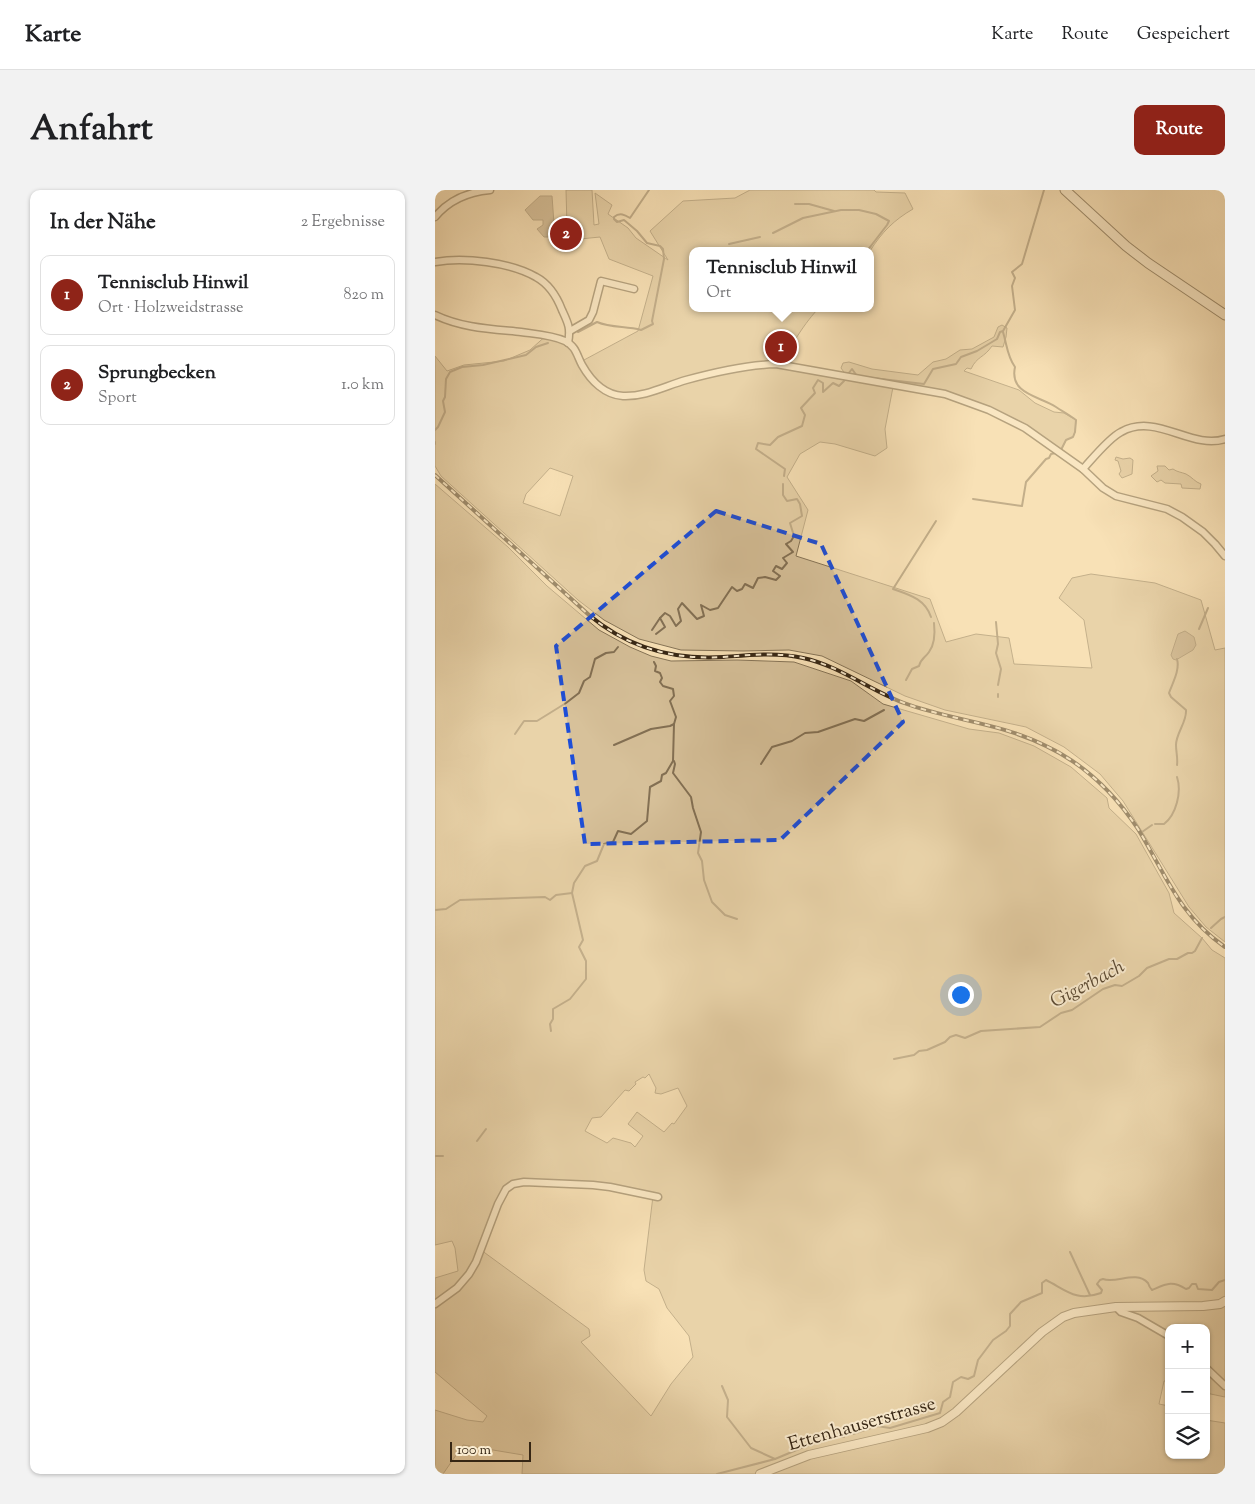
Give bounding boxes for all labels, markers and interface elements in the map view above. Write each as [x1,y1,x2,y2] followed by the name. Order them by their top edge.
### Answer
[25,18,82,52] text: Karte
[991,22,1034,48] text: Karte
[1062,22,1109,48] text: Route
[1137,22,1230,48] text: Gespeichert
[30,105,153,156] text: Anfahrt
[1134,105,1225,155] button: Route
[50,208,156,238] text: In der Nähe
[301,211,385,234] text: 2 Ergebnisse
[550,215,582,253] pin: 2
[689,247,874,312] popup
[706,255,857,282] text: Tennisclub Hinwil
[98,270,249,297] text: Tennisclub Hinwil
[706,282,731,305] text: Ort
[64,284,70,307] text: 1
[344,284,384,307] text: 820 m
[98,297,243,320] text: Ort · Holzweidstrasse
[765,328,797,366] pin: 1
[98,360,216,387] text: Sprungbecken
[63,374,71,397] text: 2
[341,374,384,397] text: 1.0 km
[98,387,137,410] text: Sport
[1046,953,1131,1017] water label: Gigerbach
[948,982,974,1008] your location
[1165,1324,1210,1459] map controls
[1165,1324,1210,1369] button: +
[1165,1369,1210,1414] button: −
[785,1391,939,1459] street label: Ettenhauserstrasse
[1165,1414,1210,1459] button: layers
[450,1439,531,1462] scale bar
[457,1441,491,1461] text: 100 m

